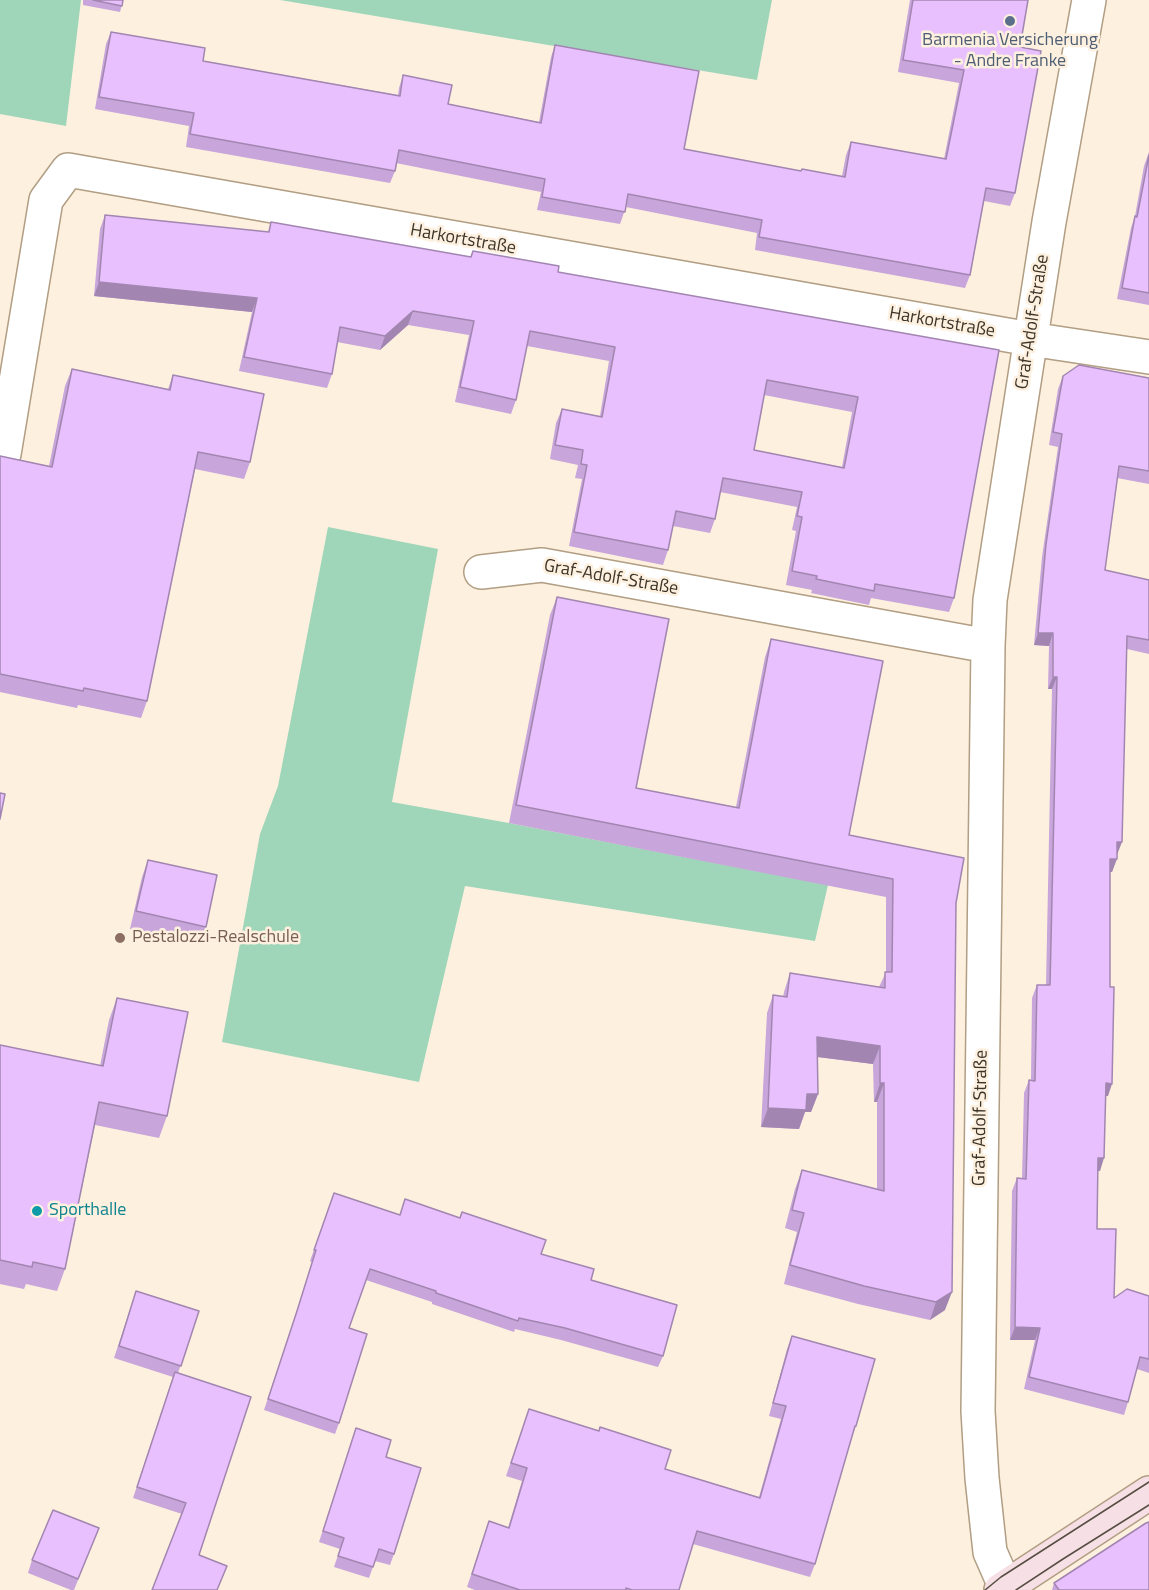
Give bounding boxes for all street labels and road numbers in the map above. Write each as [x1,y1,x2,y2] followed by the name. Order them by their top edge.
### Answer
[408,220,518,260] street label: Harkortstraße
[1012,253,1054,391] street label: Graf-Adolf-Straße
[887,303,997,343] street label: Harkortstraße
[542,556,680,600] street label: Graf-Adolf-Straße
[969,1050,993,1186] street label: Graf-Adolf-Straße

